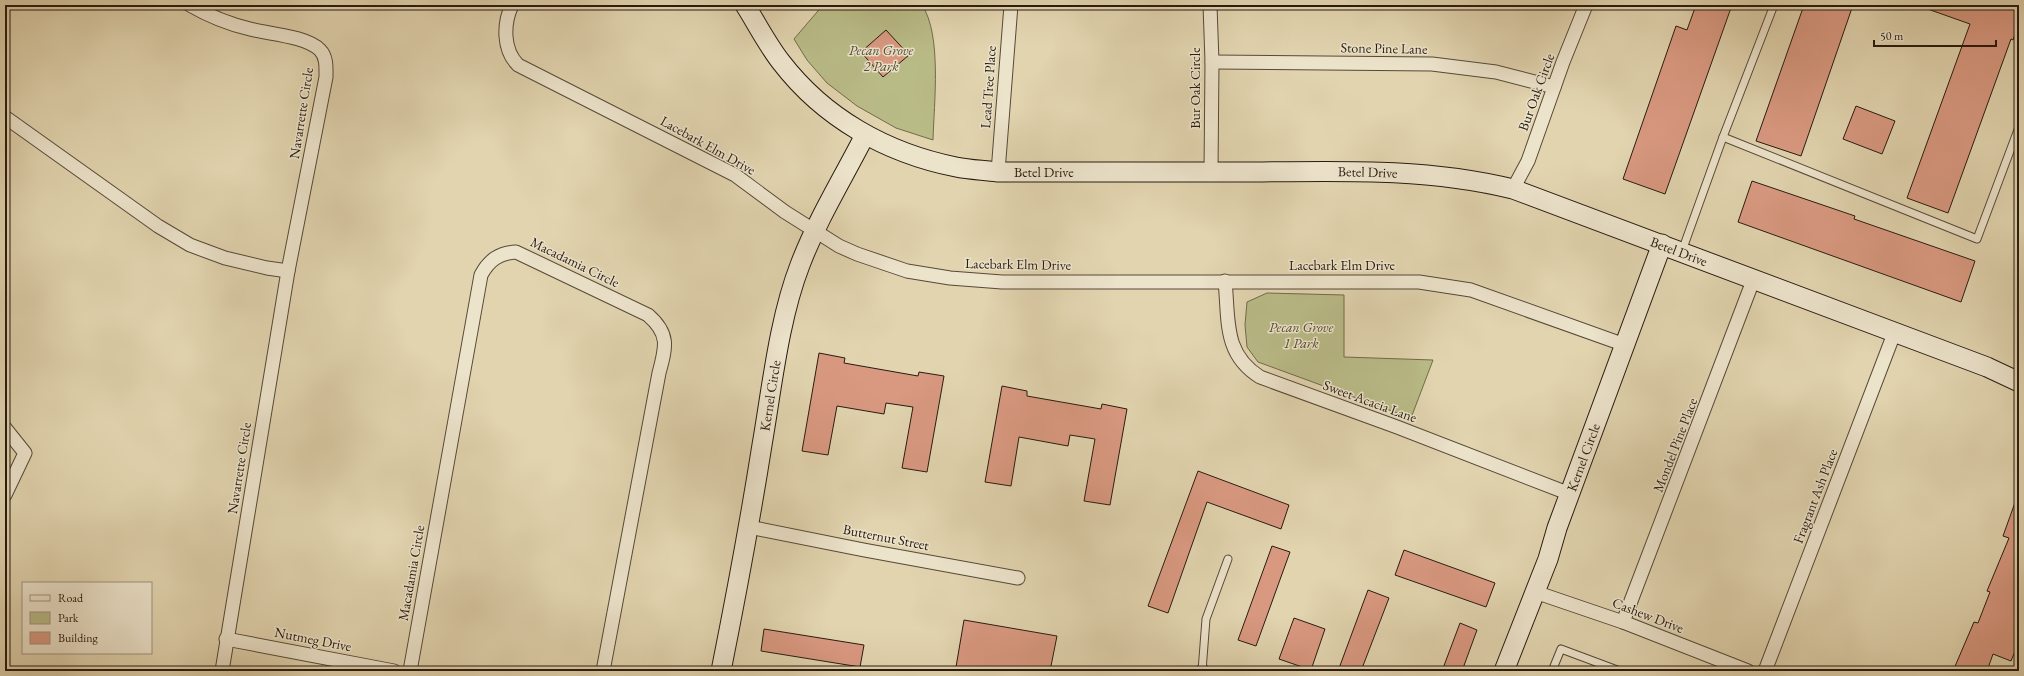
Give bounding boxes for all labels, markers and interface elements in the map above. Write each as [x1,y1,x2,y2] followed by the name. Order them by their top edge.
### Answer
[1874,22,1996,48] scale bar
[1880,28,1904,44] text: 50 m
[1340,38,1428,58] street label: Stone Pine Lane
[849,41,914,75] park label: Pecan Grove 2 Park
[976,44,1000,129] street label: Lead Tree Place
[1186,47,1204,129] street label: Bur Oak Circle
[1514,50,1559,133] street label: Bur Oak Circle
[285,65,317,160] street label: Navarrette Circle
[657,111,759,179] street label: Lacebark Elm Drive
[1338,162,1399,182] street label: Betel Drive
[1014,163,1074,181] street label: Betel Drive
[1648,232,1711,270] street label: Betel Drive
[527,233,623,292] street label: Macadamia Circle
[965,254,1072,274] street label: Lacebark Elm Drive
[1289,256,1396,274] street label: Lacebark Elm Drive
[1269,318,1334,352] park label: Pecan Grove 1 Park
[755,358,785,432] street label: Kernel Circle
[1321,376,1420,427] street label: Sweet Acacia Lane
[1649,395,1701,495] street label: Mondel Pine Place
[223,420,255,515] street label: Navarrette Circle
[1562,420,1604,494] street label: Kernel Circle
[1789,446,1842,546] street label: Fragrant Ash Place
[841,520,931,554] street label: Butternut Street
[394,523,428,622] street label: Macadamia Circle
[22,582,152,654] legend
[58,590,84,606] text: Road
[1610,593,1687,637] street label: Cashew Drive
[58,610,79,626] text: Park
[273,623,354,655] street label: Nutmeg Drive
[58,630,99,646] text: Building

